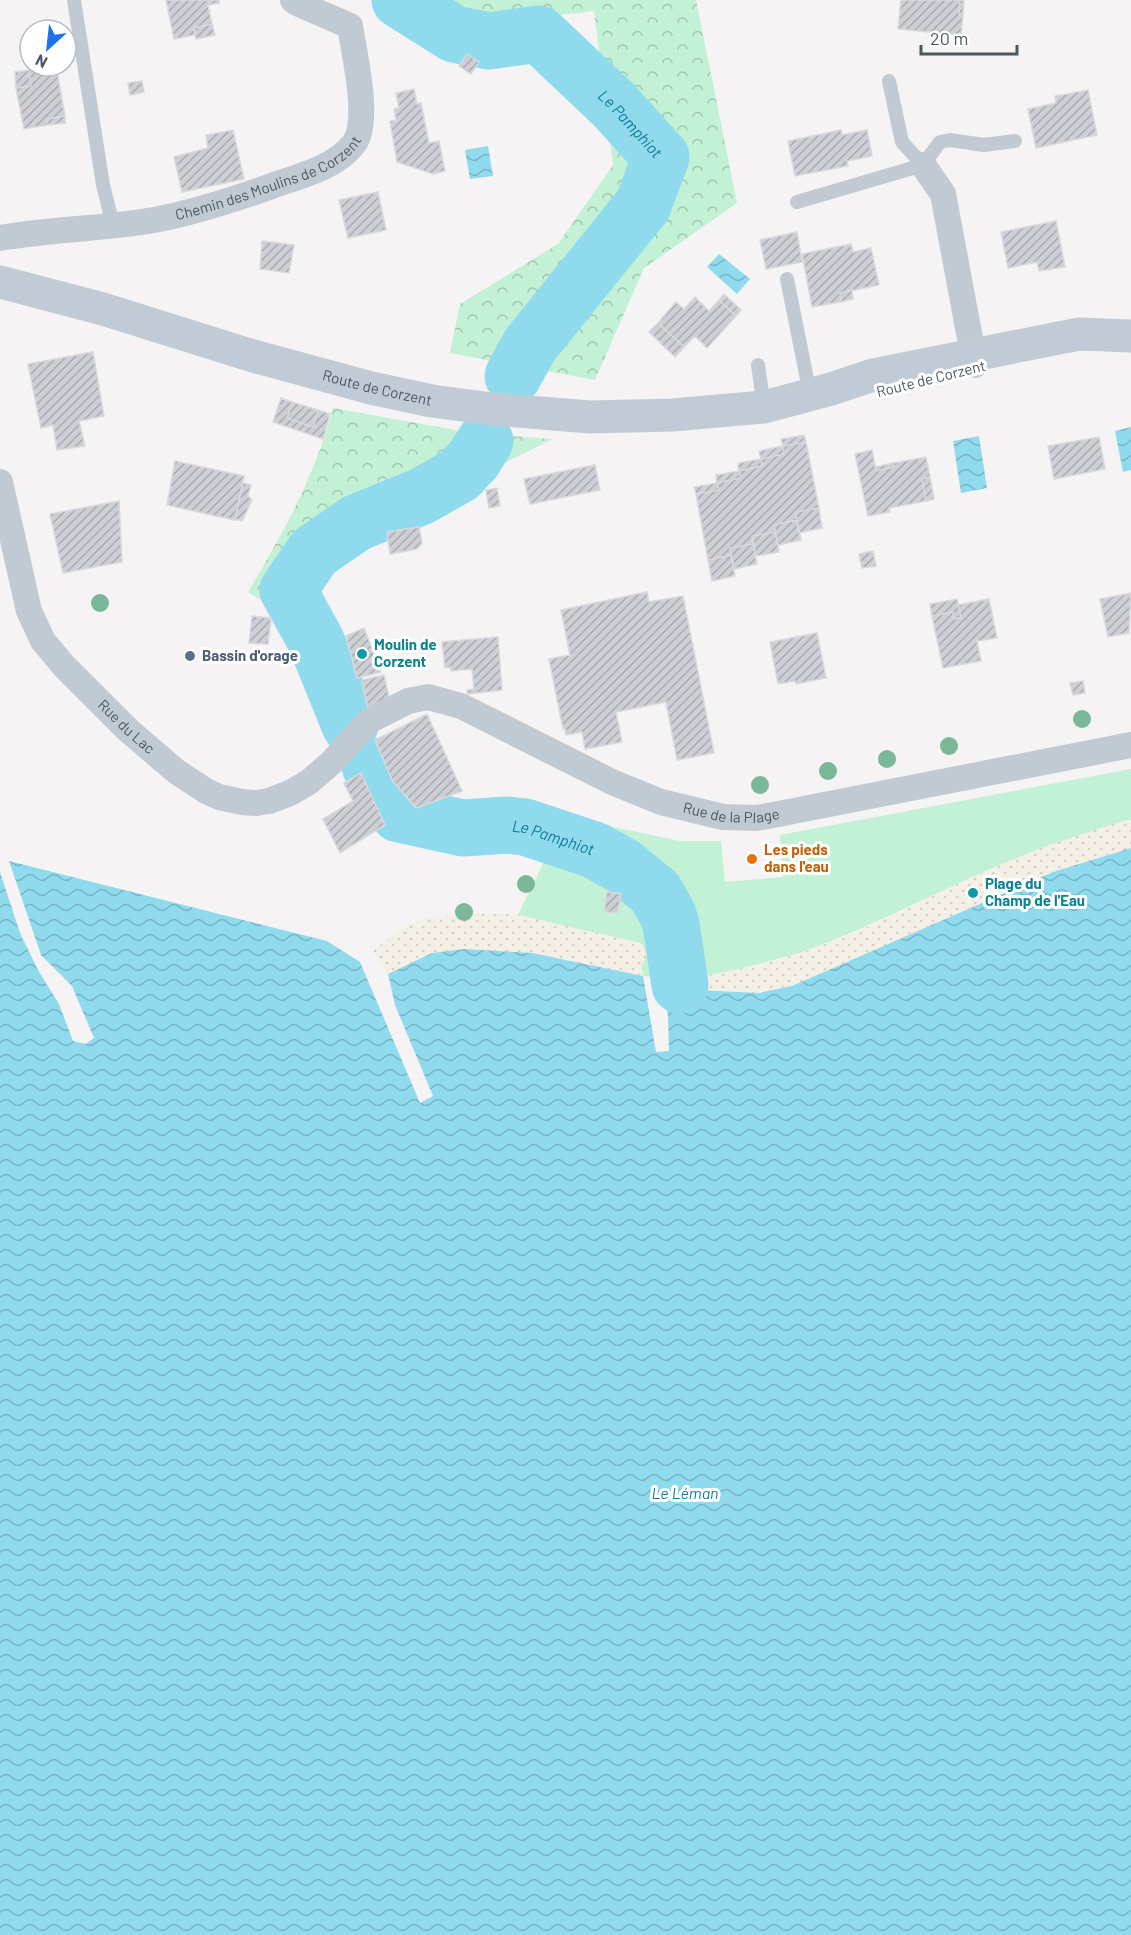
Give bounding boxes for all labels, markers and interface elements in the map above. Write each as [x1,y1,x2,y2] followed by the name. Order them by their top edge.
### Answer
[18,18,78,78] north arrow
[921,18,1017,56] scale bar
[930,27,968,49] text: 20 m
[32,51,50,73] text: N
[595,85,667,161] water label: Le Pamphiot
[173,133,365,223] street label: Chemin des Moulins de Corzent
[874,356,987,400] street label: Route de Corzent
[321,365,434,409] street label: Route de Corzent
[374,635,437,670] place label: Moulin de Corzent
[202,646,298,664] place label: Bassin d'orage
[355,647,369,661] marker: Moulin de Corzent
[183,649,197,663] marker: Bassin d'orage
[95,695,159,757] street label: Rue du Lac
[681,798,781,826] street label: Rue de la Plage
[511,816,597,859] water label: Le Pamphiot
[764,840,829,875] place label: Les pieds dans l'eau
[745,852,759,866] marker: Les pieds dans l'eau
[985,874,1085,909] place label: Plage du Champ de l'Eau
[966,886,980,900] marker: Plage du Champ de l'Eau
[652,1483,718,1502] water label: Le Léman

